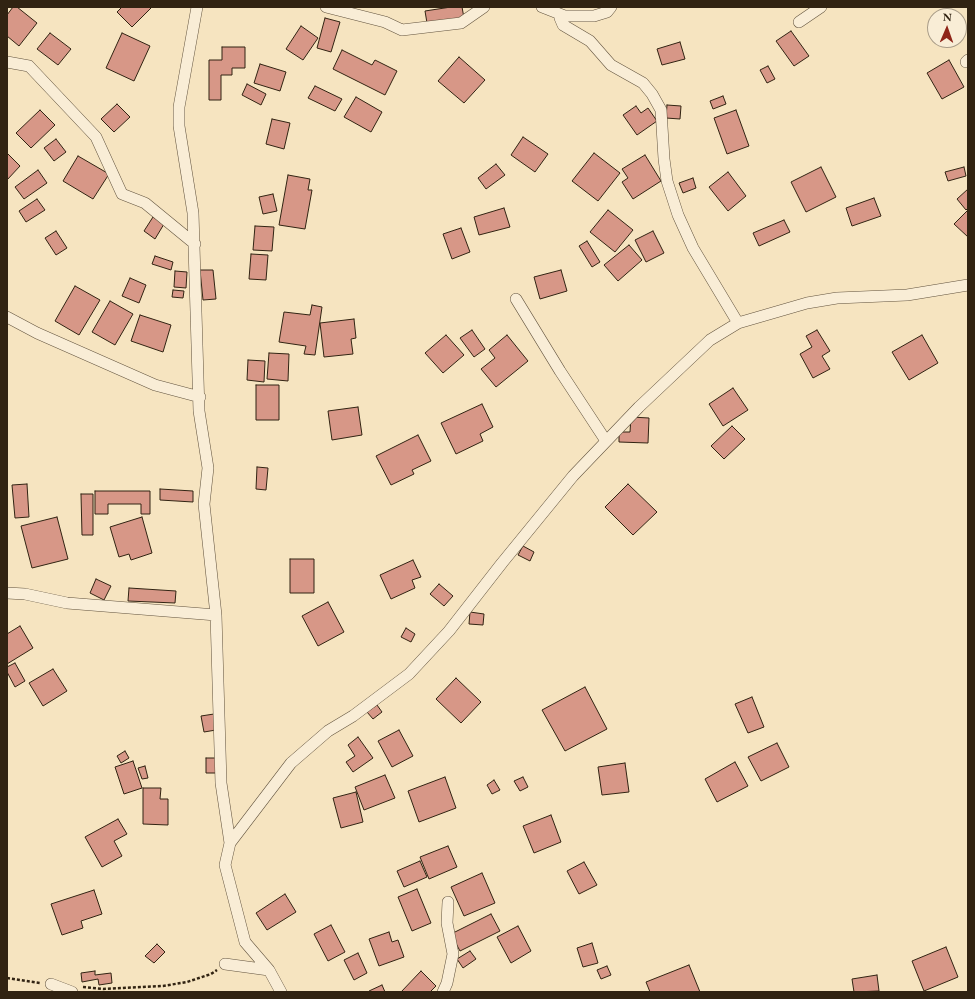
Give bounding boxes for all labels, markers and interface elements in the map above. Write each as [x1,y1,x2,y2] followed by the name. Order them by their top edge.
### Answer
[927,8,967,48] north arrow
[943,10,952,24] text: N

